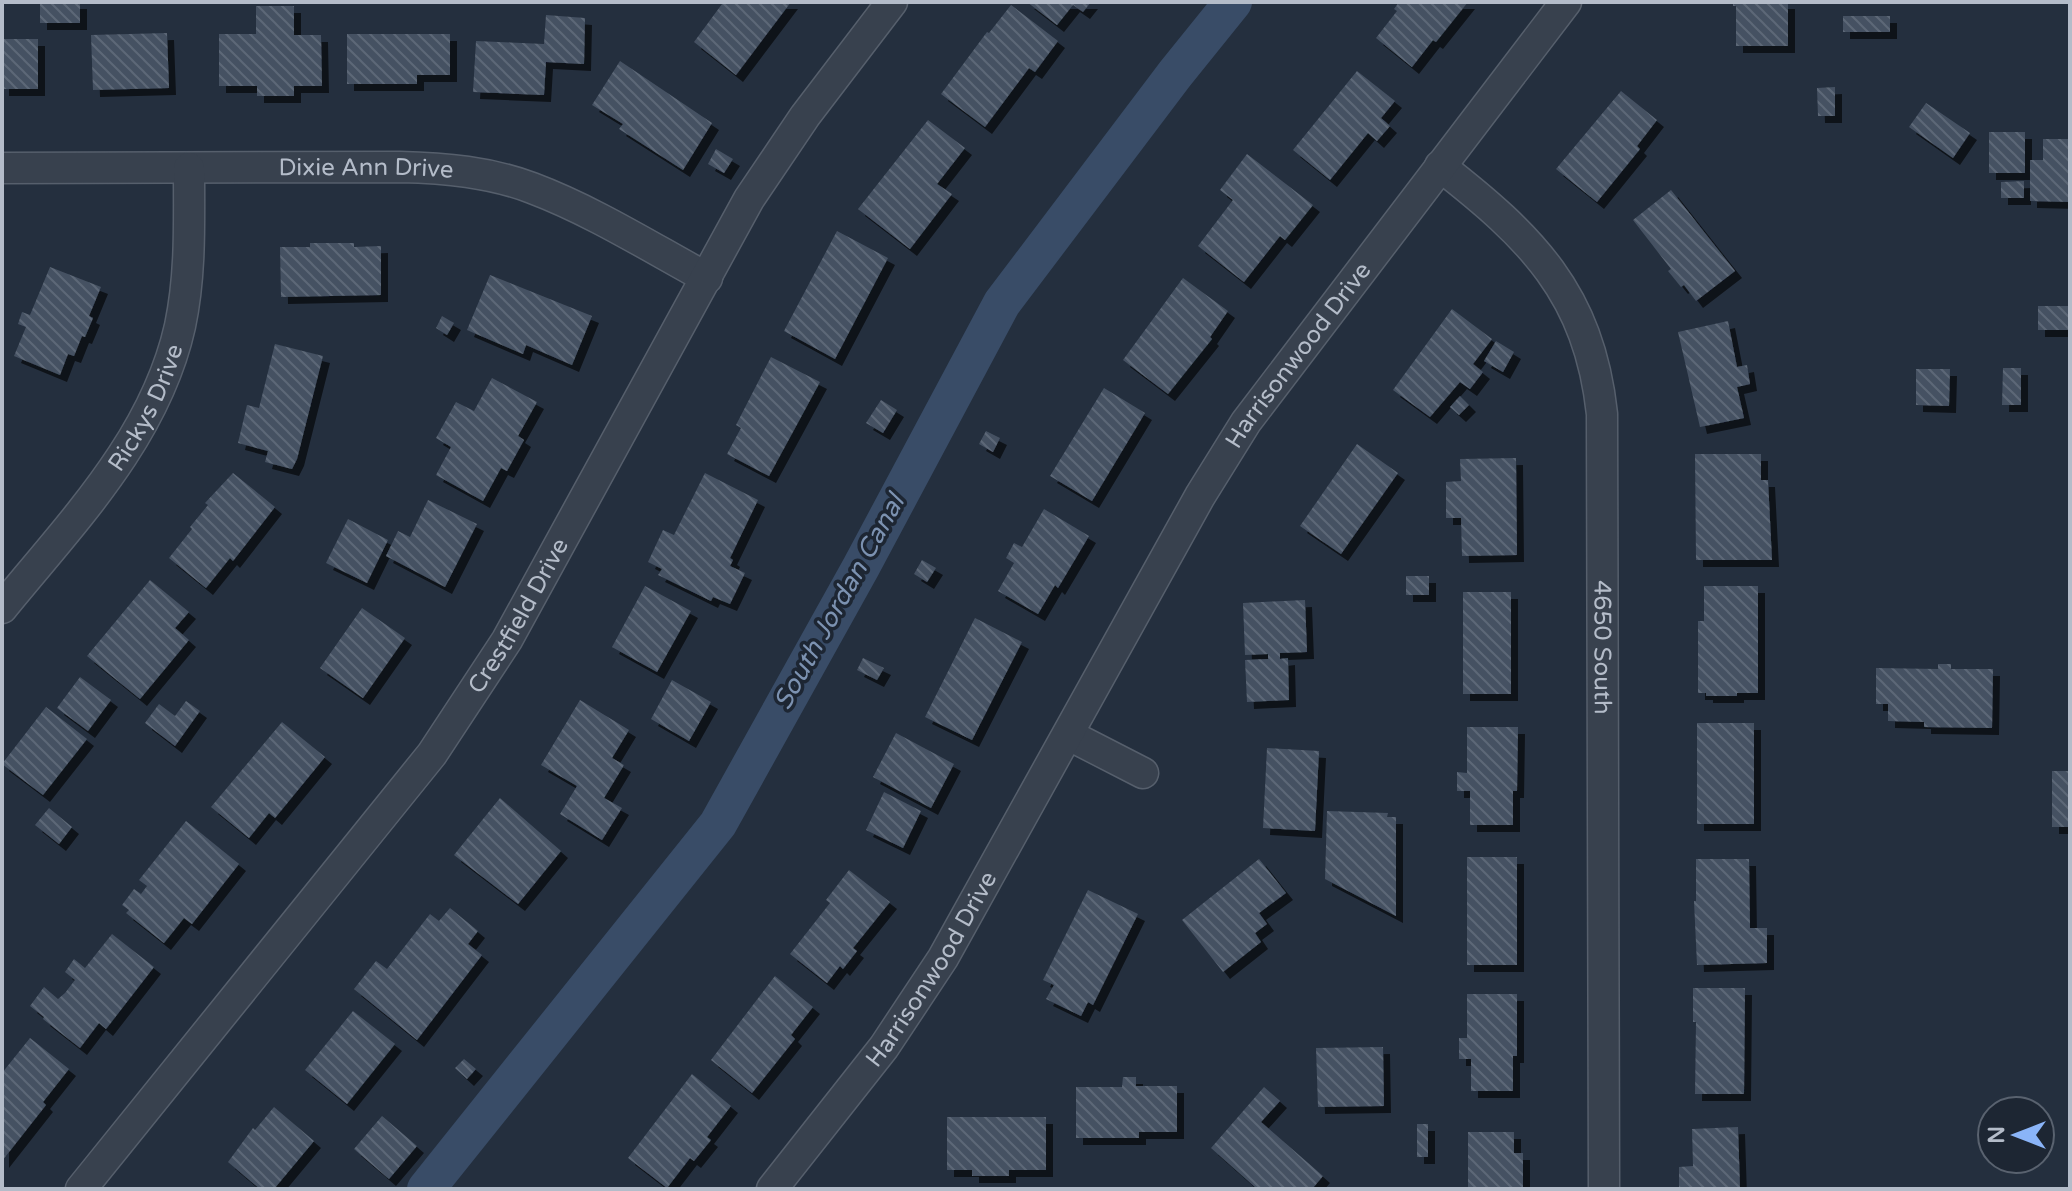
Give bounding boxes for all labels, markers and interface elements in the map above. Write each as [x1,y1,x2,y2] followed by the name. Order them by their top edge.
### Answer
[278,152,455,185] street label: Dixie Ann Drive
[1219,256,1377,453] street label: Harrisonwood Drive
[102,341,189,477] street label: Rickys Drive
[767,486,913,715] water label: South Jordan Canal
[461,533,575,699] street label: Crestfield Drive
[1588,580,1617,715] street label: 4650 South
[859,866,1003,1073] street label: Harrisonwood Drive
[1976,1095,2056,1175] north arrow
[1984,1126,2010,1144] text: N

